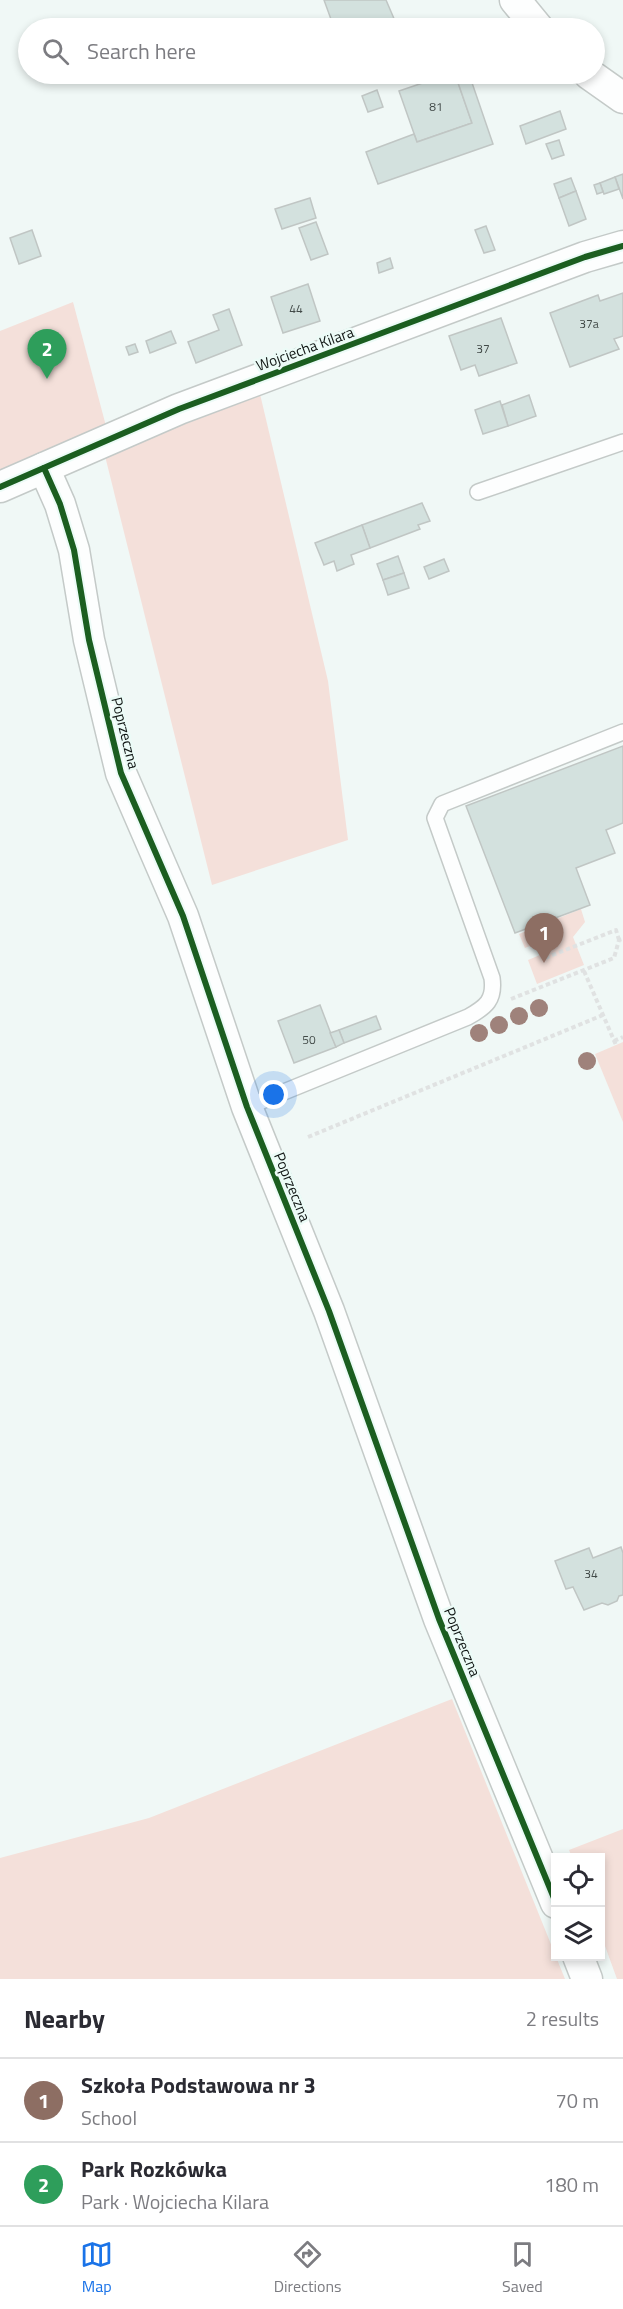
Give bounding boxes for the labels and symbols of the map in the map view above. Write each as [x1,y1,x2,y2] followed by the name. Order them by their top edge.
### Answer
[429,97,443,116] house number: 81
[289,299,303,318] house number: 44
[579,314,599,333] house number: 37a
[253,320,357,377] street label: Wojciecha Kilara
[28,330,66,379] pin: 2
[476,339,490,358] house number: 37
[105,695,146,772] street label: Poprzeczna
[524,914,564,963] pin: 1
[302,1030,316,1049] house number: 50
[259,1080,288,1109] your location
[268,1149,317,1225] street label: Poprzeczna
[584,1564,598,1583] house number: 34
[438,1604,487,1680] street label: Poprzeczna

